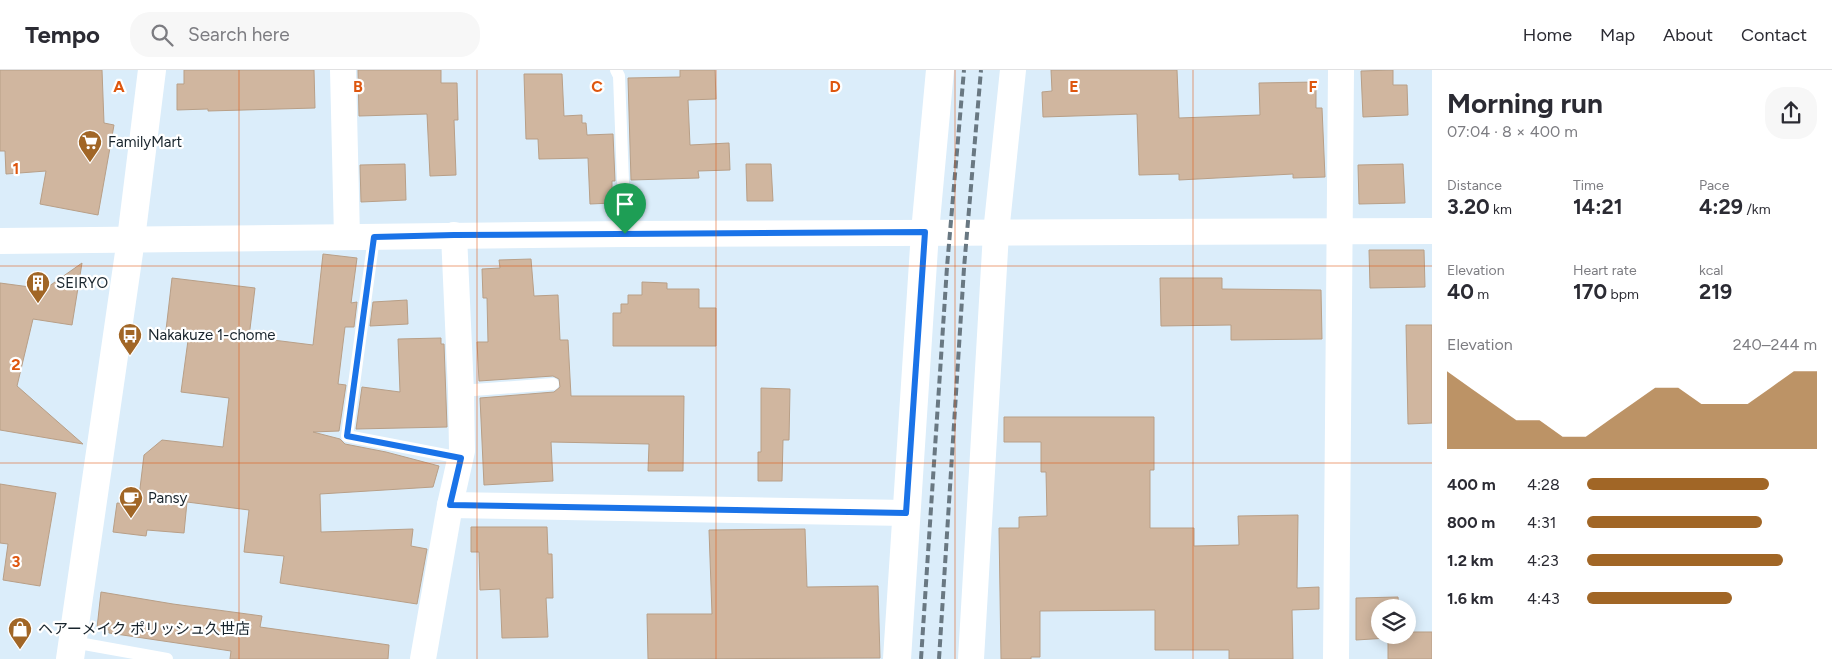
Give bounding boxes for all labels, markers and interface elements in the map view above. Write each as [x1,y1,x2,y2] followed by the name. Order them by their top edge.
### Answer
[130,12,480,57] search box
[25,20,100,49] text: Tempo
[148,21,176,49] icon: search
[188,23,290,46] text: Search here
[1523,24,1572,46] text: Home
[1600,24,1635,46] text: Map
[1663,24,1713,46] text: About
[1741,24,1807,46] text: Contact
[113,77,125,96] text: A
[353,77,363,96] text: B
[591,77,603,96] text: C
[829,77,841,96] text: D
[1069,77,1079,96] text: E
[1309,77,1318,96] text: F
[1447,86,1603,120] text: Morning run
[1765,87,1817,139] button: share
[1447,122,1578,141] text: 07:04 · 8 × 400 m
[77,129,103,163] supermarket icon: FamilyMart
[108,133,183,151] place label: FamilyMart
[13,159,19,178] text: 1
[1447,177,1502,194] text: Distance
[1573,177,1604,194] text: Time
[1699,177,1729,194] text: Pace
[604,183,646,234] pin
[611,190,639,218] icon: arrive
[1447,194,1490,219] text: 3.20
[1573,194,1623,219] text: 14:21
[1699,194,1743,219] text: 4:29
[1490,201,1512,218] text: km
[1743,201,1771,218] text: /km
[1447,262,1505,279] text: Elevation
[1573,262,1637,279] text: Heart rate
[1699,262,1723,279] text: kcal
[25,270,51,304] building icon: SEIRYO
[56,274,108,292] place label: SEIRYO
[1447,279,1474,304] text: 40
[1573,279,1607,304] text: 170
[1699,279,1732,304] text: 219
[1474,286,1489,303] text: m
[1607,286,1639,303] text: bpm
[117,322,143,356] bus stop icon: Nakakuze 1-chome
[148,326,276,344] place label: Nakakuze 1-chome
[1447,335,1513,354] text: Elevation
[1733,335,1817,354] text: 240–244 m
[11,355,21,374] text: 2
[1447,475,1496,494] text: 400 m
[1527,475,1560,494] text: 4:28
[118,485,144,519] cafe icon: Pansy
[148,489,188,507] place label: Pansy
[1447,513,1495,532] text: 800 m
[1527,513,1556,532] text: 4:31
[1447,551,1493,570] text: 1.2 km
[1527,551,1559,570] text: 4:23
[12,552,21,571] text: 3
[1447,589,1493,608] text: 1.6 km
[1527,589,1560,608] text: 4:43
[1371,599,1416,644] map controls
[1371,599,1416,644] button: layers
[7,616,33,650] shop icon: ヘアーメイク ポリッシュ久世店
[38,620,250,638] place label: ヘアーメイク ポリッシュ久世店

